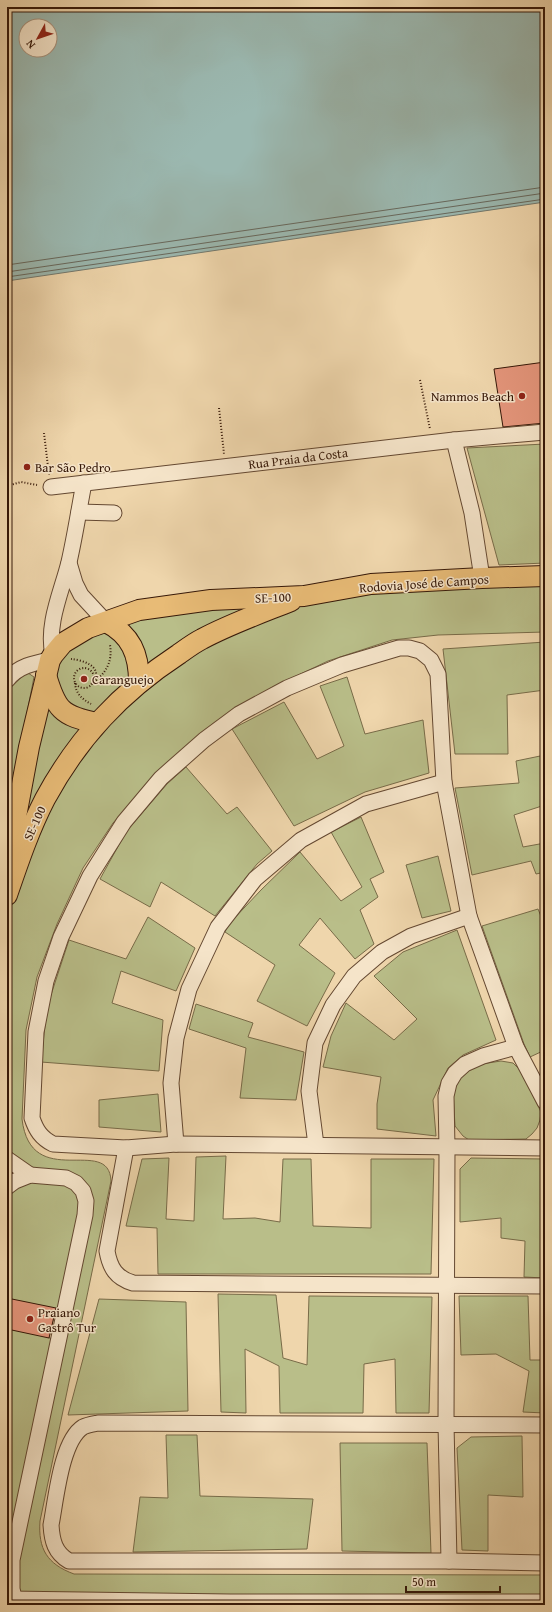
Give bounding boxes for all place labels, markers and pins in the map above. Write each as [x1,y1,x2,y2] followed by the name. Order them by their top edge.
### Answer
[431,387,515,406] place label: Nammos Beach
[517,391,527,401] marker: Nammos Beach
[35,458,111,477] place label: Bar São Pedro
[22,462,32,472] marker: Bar São Pedro
[92,670,154,689] place label: Caranguejo
[79,674,89,684] marker: Caranguejo
[38,1303,97,1337] place label: Praiano Gastrô Tur
[25,1314,35,1324] marker: Praiano Gastrô Tur

